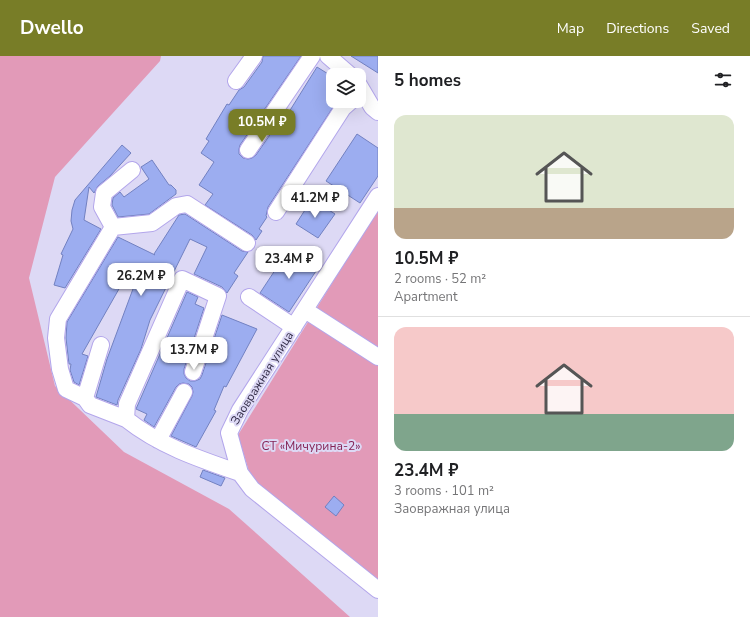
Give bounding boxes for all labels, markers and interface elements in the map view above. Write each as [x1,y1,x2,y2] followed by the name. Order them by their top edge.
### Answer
[20,15,84,41] text: Dwello
[557,19,584,38] text: Map
[606,19,669,38] text: Directions
[691,19,730,38] text: Saved
[326,68,366,108] map controls
[326,68,366,108] button: layers
[394,69,461,92] text: 5 homes
[712,69,734,91] icon: filters
[225,109,299,143] pin: 10.5M ₽
[237,113,287,131] text: 10.5M ₽
[528,141,600,213] icon: home
[278,185,352,219] pin: 41.2M ₽
[290,189,340,207] text: 41.2M ₽
[252,246,326,280] pin: 23.4M ₽
[394,247,458,270] text: 10.5M ₽
[264,250,314,268] text: 23.4M ₽
[104,263,178,297] pin: 26.2M ₽
[116,267,166,285] text: 26.2M ₽
[394,270,486,288] text: 2 rooms · 52 m²
[394,288,457,306] text: Apartment
[227,328,297,428] street label: Заовражная улица
[157,337,231,371] pin: 13.7M ₽
[169,341,219,359] text: 13.7M ₽
[528,353,600,425] icon: home
[262,438,360,454] park label: СТ «Мичурина-2»
[394,459,458,482] text: 23.4M ₽
[394,482,494,500] text: 3 rooms · 101 m²
[394,500,510,518] text: Заовражная улица

